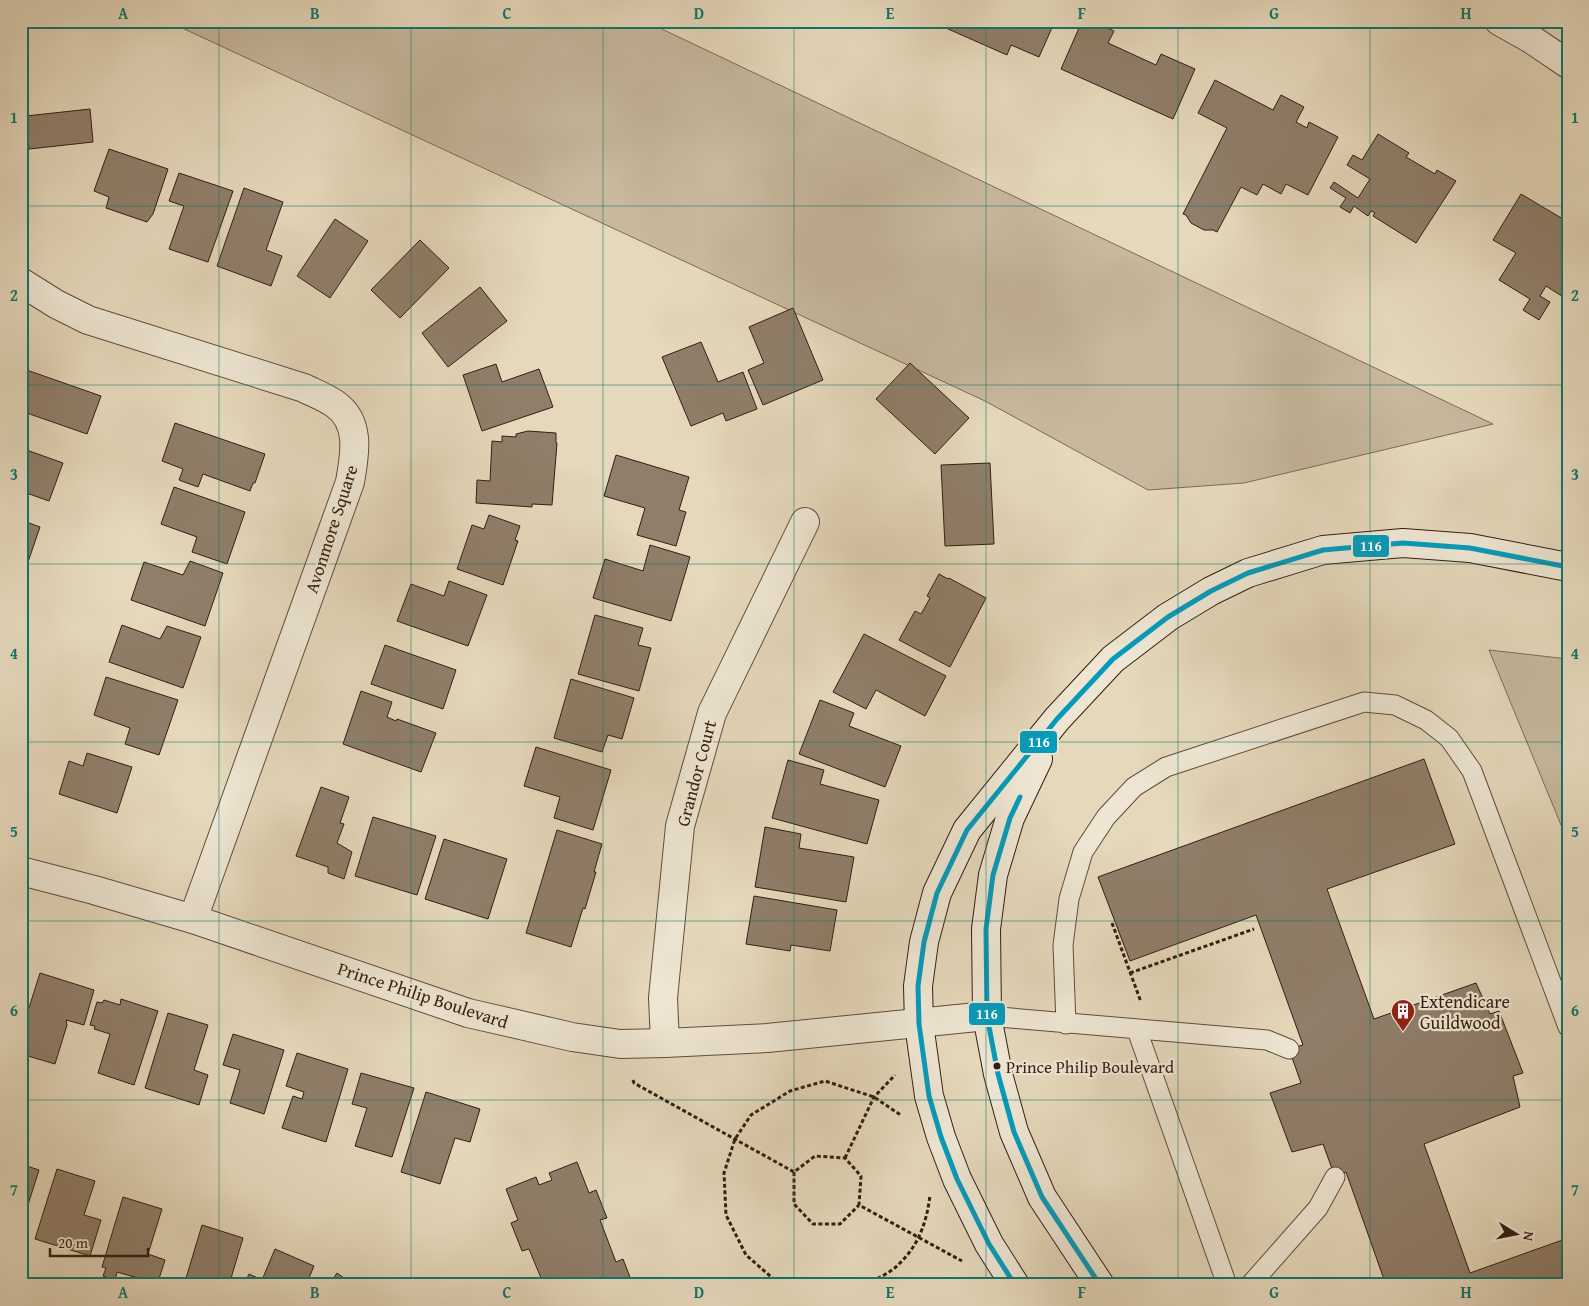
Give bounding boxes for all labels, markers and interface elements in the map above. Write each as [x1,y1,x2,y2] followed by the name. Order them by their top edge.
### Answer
[118,1,129,25] text: A
[310,1,320,25] text: B
[502,1,512,25] text: C
[694,1,704,25] text: D
[886,1,895,25] text: E
[1078,1,1086,25] text: F
[1269,1,1279,25] text: G
[1460,1,1472,25] text: H
[10,105,18,129] text: 1
[1571,105,1579,129] text: 1
[10,283,18,307] text: 2
[1571,283,1579,307] text: 2
[298,461,364,597] street label: Avonmore Square
[10,462,18,486] text: 3
[1571,462,1579,486] text: 3
[1352,534,1390,558] line badge: 116
[1360,536,1382,556] text: 116
[10,641,18,665] text: 4
[1571,641,1579,665] text: 4
[669,716,723,829] street label: Grandor Court
[1019,730,1058,754] line badge: 116
[1028,732,1050,752] text: 116
[10,819,18,843] text: 5
[1571,819,1579,843] text: 5
[334,955,512,1035] street label: Prince Philip Boulevard
[1420,988,1510,1036] place label: Extendicare Guildwood
[10,998,18,1022] text: 6
[1390,998,1416,1032] building icon: Extendicare Guildwood
[1571,998,1579,1022] text: 6
[968,1002,1006,1026] line badge: 116
[976,1004,998,1024] text: 116
[1006,1054,1174,1079] place label: Prince Philip Boulevard
[992,1061,1002,1071] marker: Prince Philip Boulevard
[10,1177,18,1201] text: 7
[1571,1177,1579,1201] text: 7
[1492,1208,1542,1258] north arrow
[50,1226,148,1258] scale bar
[1518,1230,1539,1243] text: N
[58,1232,89,1253] text: 20 m
[118,1280,129,1304] text: A
[310,1280,320,1304] text: B
[502,1280,512,1304] text: C
[694,1280,704,1304] text: D
[886,1280,895,1304] text: E
[1078,1280,1086,1304] text: F
[1269,1280,1279,1304] text: G
[1460,1280,1472,1304] text: H

